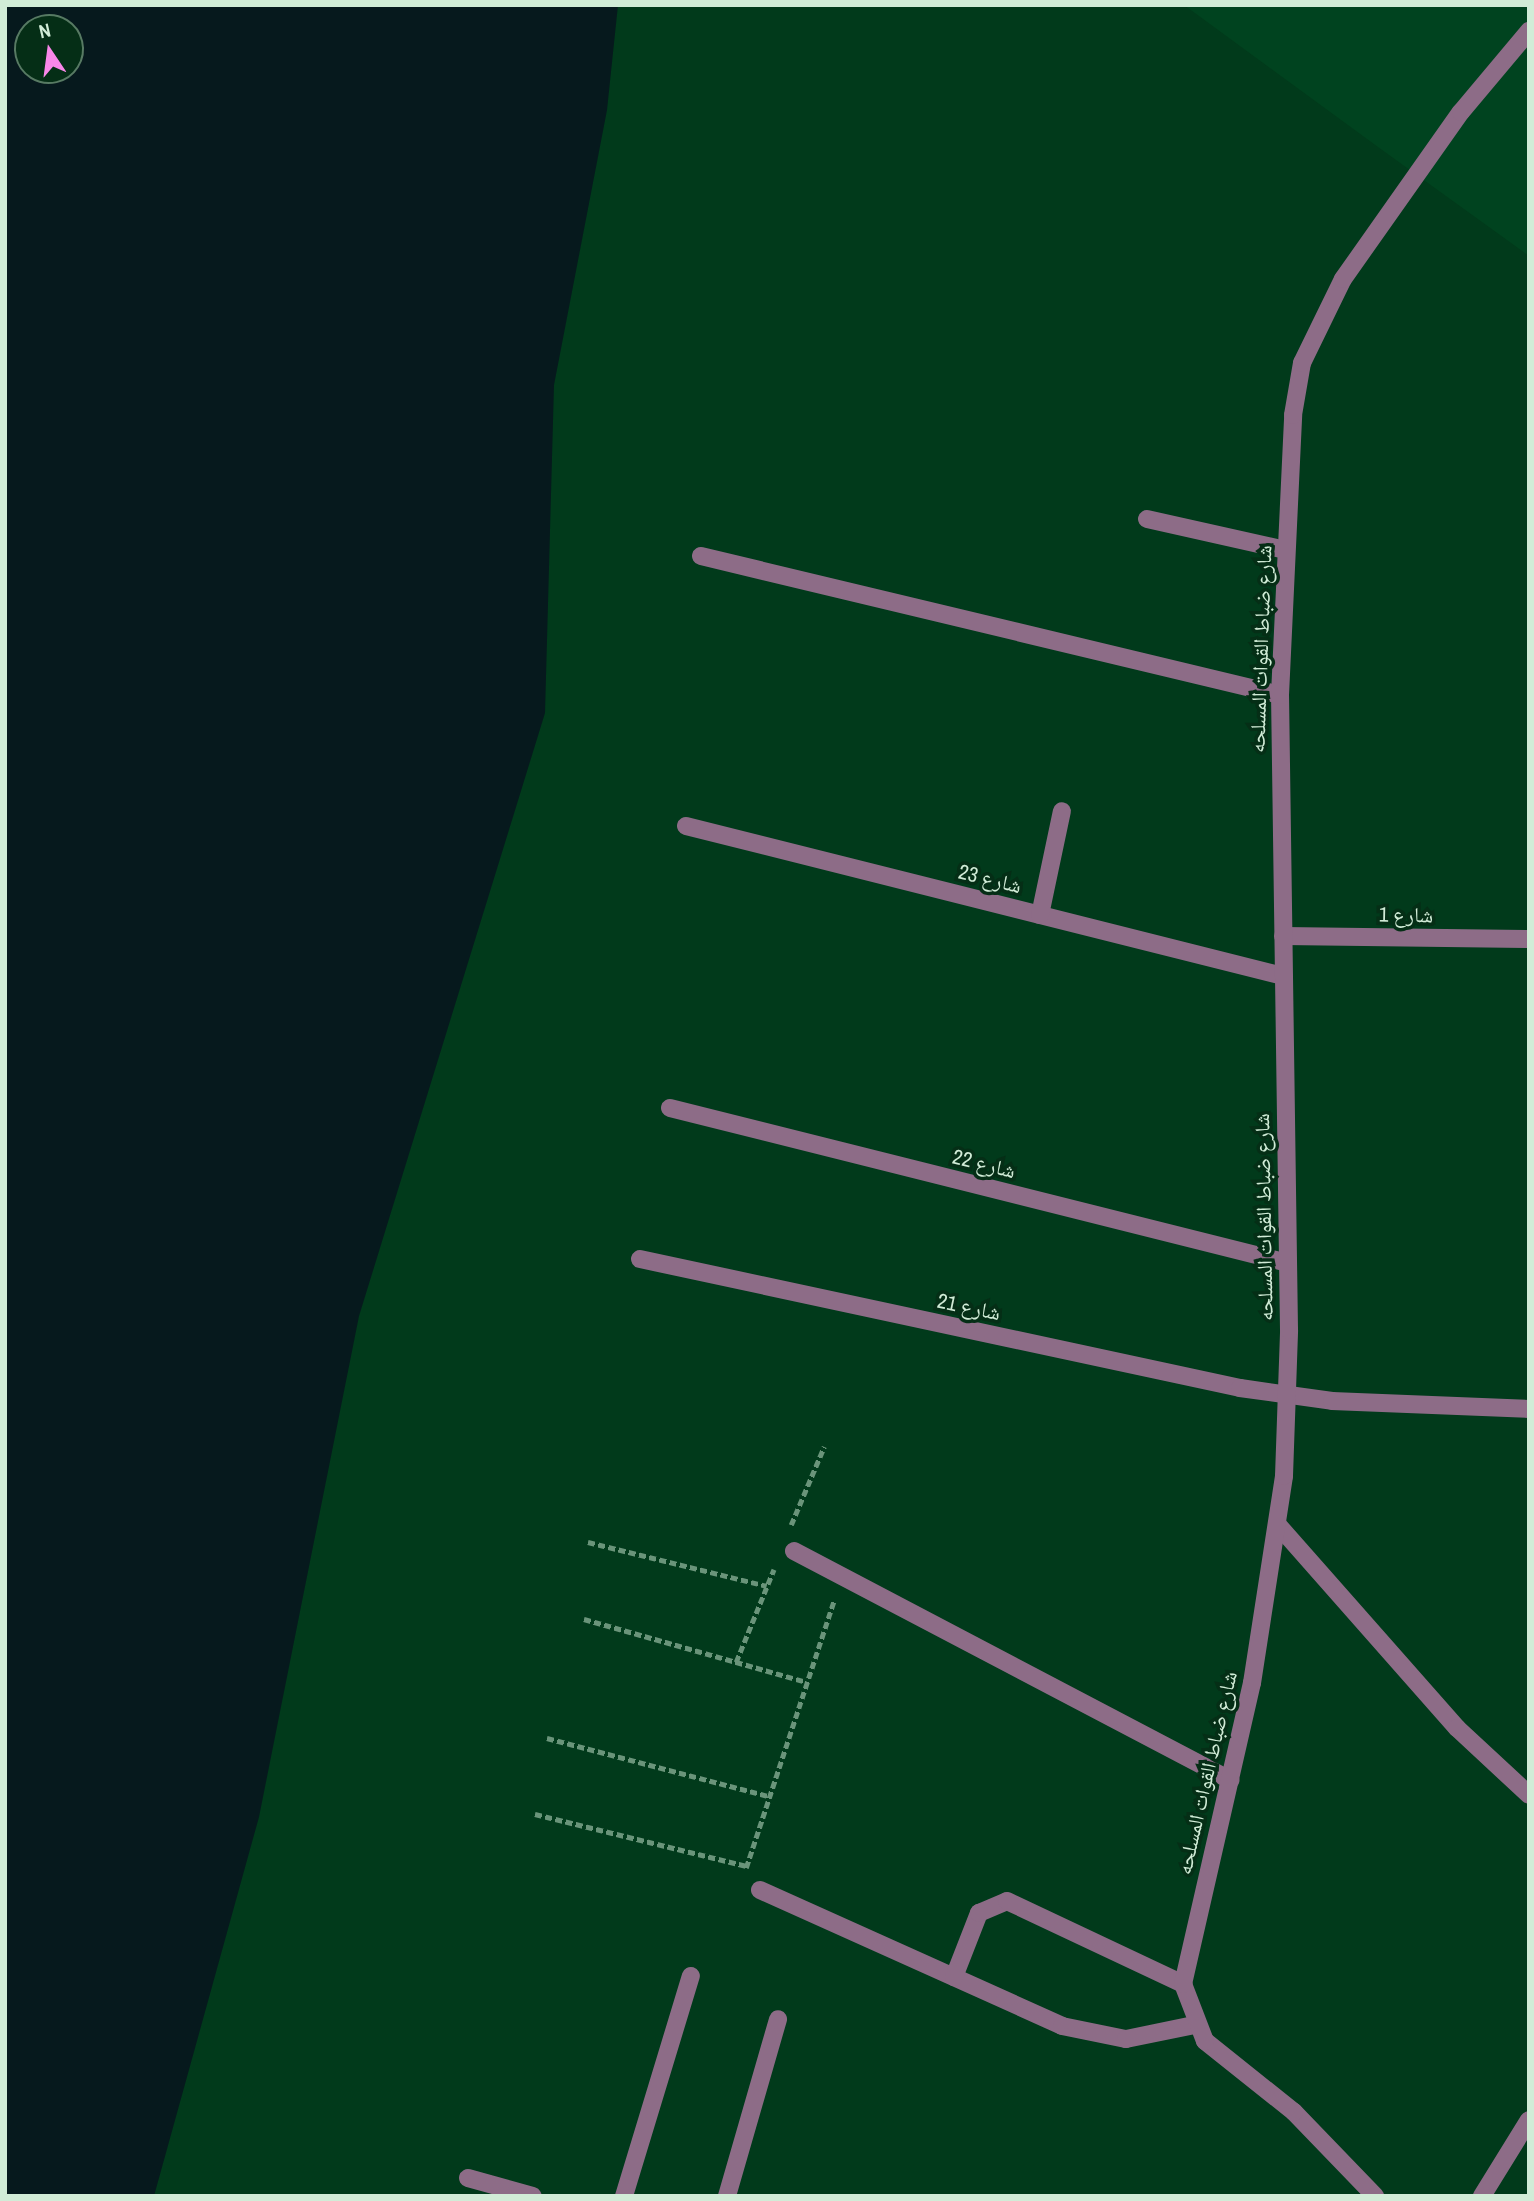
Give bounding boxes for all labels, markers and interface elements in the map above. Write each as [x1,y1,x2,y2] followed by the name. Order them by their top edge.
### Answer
[14,14,84,84] north arrow
[36,17,53,44] text: N
[1245,545,1277,753] street label: شارع ضباط القوات المسلحه
[956,859,1024,899] street label: شارع 23
[1379,902,1433,928] street label: شارع 1
[1250,1113,1278,1321] street label: شارع ضباط القوات المسلحه
[950,1144,1018,1184] street label: شارع 22
[935,1288,1003,1326] street label: شارع 21
[1171,1669,1243,1877] street label: شارع ضباط القوات المسلحه

